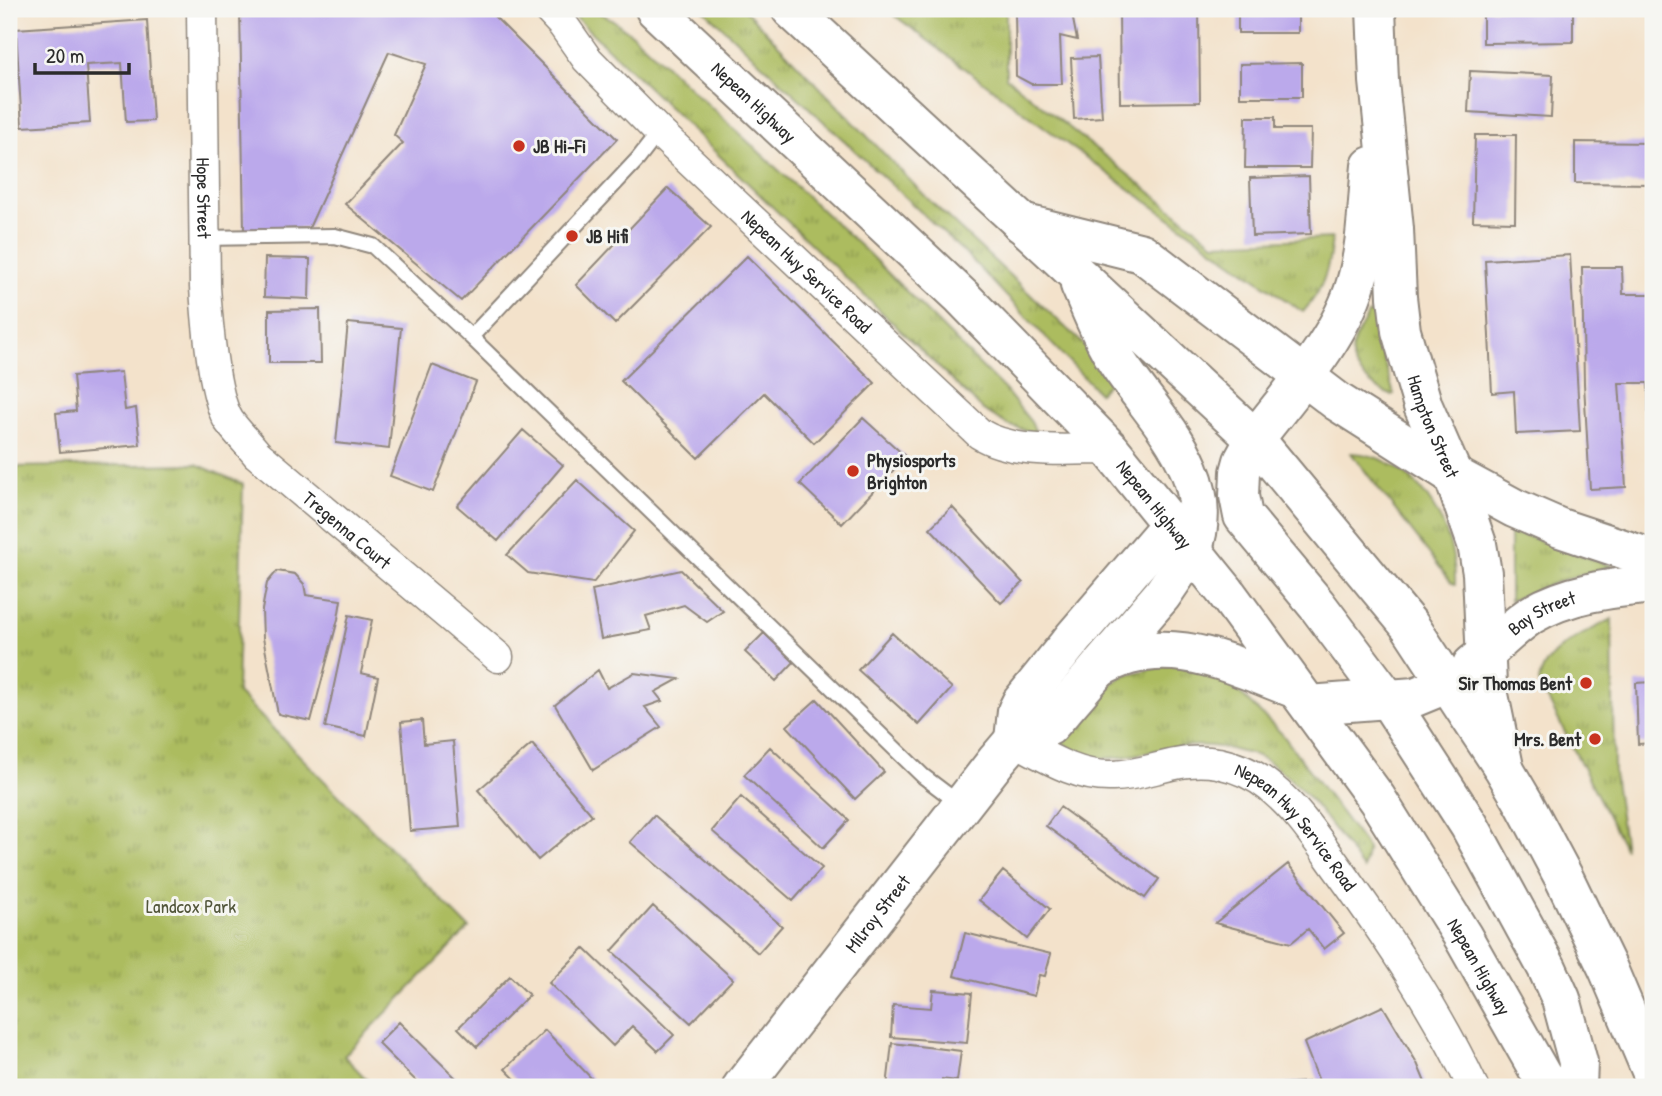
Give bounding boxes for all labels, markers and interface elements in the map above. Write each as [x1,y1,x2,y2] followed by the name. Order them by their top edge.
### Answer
[35,32,130,76] scale bar
[46,41,84,70] text: 20 m
[706,56,802,148] street label: Nepean Highway
[533,133,586,159] place label: JB Hi-Fi
[511,138,527,154] marker: JB Hi-Fi
[191,157,217,239] street label: Hope Street
[736,203,878,339] street label: Nepean Hwy Service Road
[586,223,628,249] place label: JB Hifi
[564,228,580,244] marker: JB Hifi
[1402,372,1466,482] street label: Hampton Street
[867,447,956,496] place label: Physiosports Brighton
[1111,454,1199,554] street label: Nepean Highway
[845,463,861,479] marker: Physiosports Brighton
[297,485,397,575] street label: Tregenna Court
[1502,584,1579,641] street label: Bay Street
[1458,670,1573,696] place label: Sir Thomas Bent
[1578,675,1594,691] marker: Sir Thomas Bent
[1514,726,1582,752] place label: Mrs. Bent
[1587,731,1603,747] marker: Mrs. Bent
[1231,756,1363,896] street label: Nepean Hwy Service Road
[839,869,916,958] street label: Milroy Street
[146,893,236,919] park label: Landcox Park
[1441,913,1518,1020] street label: Nepean Highway

